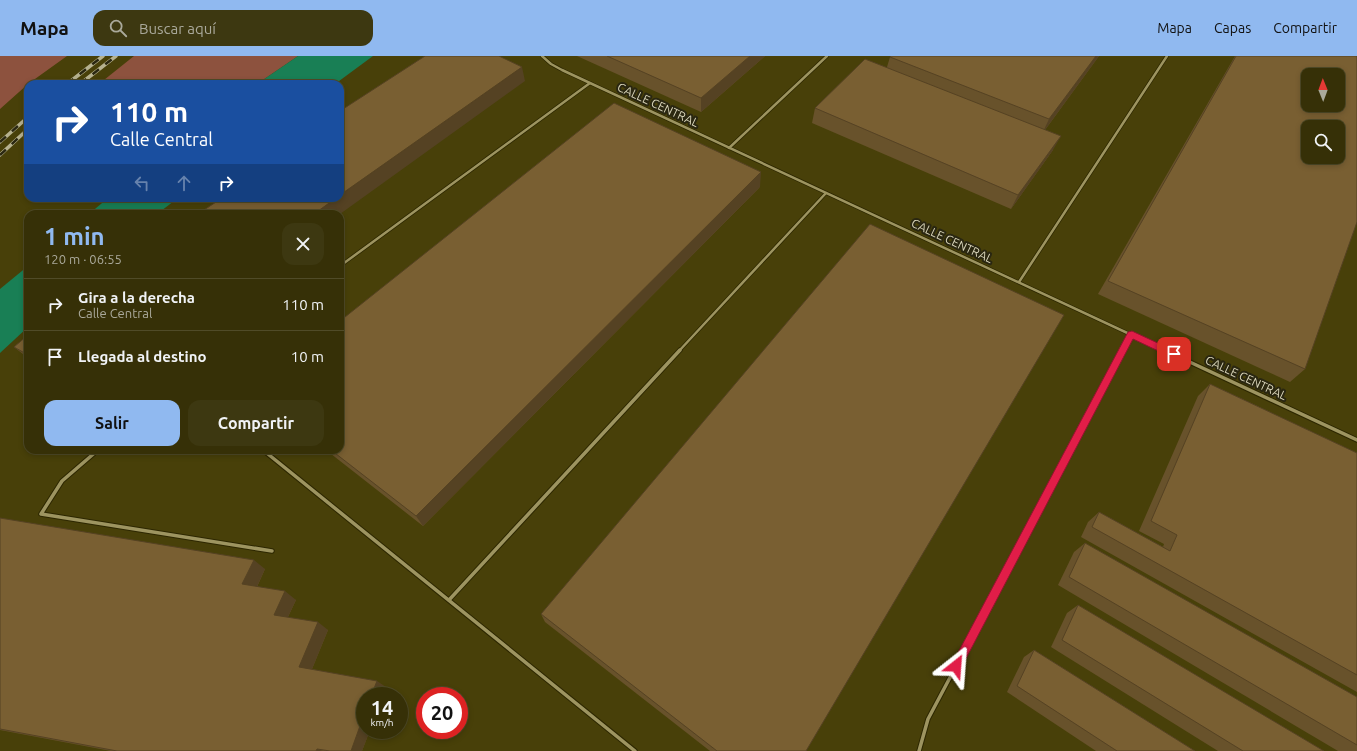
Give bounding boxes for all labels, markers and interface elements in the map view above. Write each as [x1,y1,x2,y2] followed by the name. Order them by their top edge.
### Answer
[93,10,373,46] search box
[20,17,69,39] text: Mapa
[107,17,129,39] icon: search
[139,20,216,37] text: Buscar aquí
[1157,20,1192,36] text: Mapa
[1214,20,1251,36] text: Capas
[1273,20,1337,36] text: Compartir
[1301,68,1345,112] north arrow
[1301,68,1345,164] map controls
[615,80,701,129] street label: CALLE CENTRAL
[44,96,96,148] icon: right
[110,96,188,127] text: 110 m
[1301,120,1345,164] button: search
[110,129,213,149] text: Calle Central
[131,172,153,194] icon: left
[173,172,195,194] icon: ahead
[215,172,237,194] icon: right
[909,216,995,265] street label: CALLE CENTRAL
[44,223,105,250] text: 1 min
[282,223,324,265] button: close
[44,252,122,266] text: 120 m · 06:55
[78,289,195,306] text: Gira a la derecha
[44,294,66,316] icon: right
[282,296,324,313] text: 110 m
[78,306,152,320] text: Calle Central
[1157,337,1191,371] pin
[1163,343,1185,365] icon: arrive
[44,346,66,368] icon: arrive
[78,348,207,365] text: Llegada al destino
[291,348,324,365] text: 10 m
[1203,353,1289,402] street label: CALLE CENTRAL
[44,400,180,446] button: Salir
[188,400,324,446] button: Compartir
[935,645,977,687] position arrow
[416,687,468,739] speed limit sign: 20
[371,696,393,719] text: 14
[370,717,394,728] text: km/h

